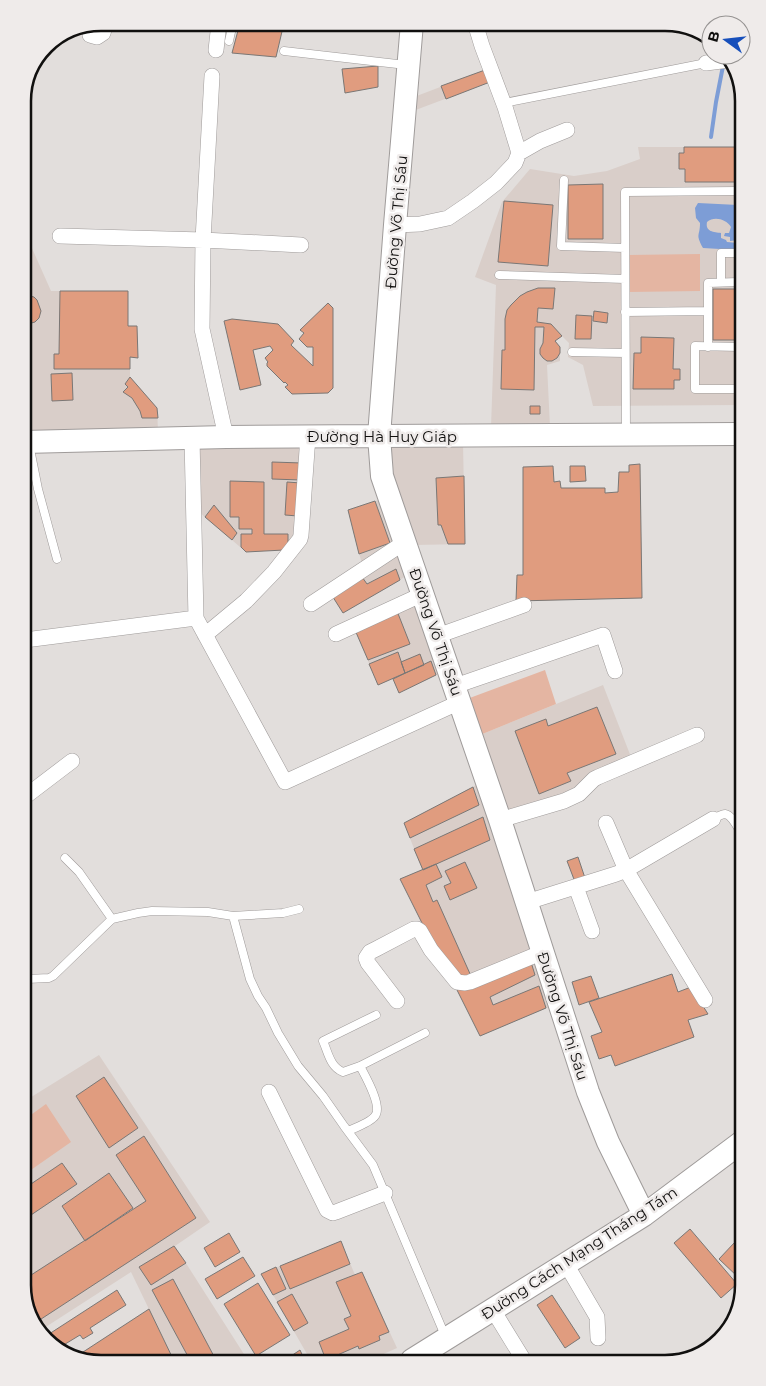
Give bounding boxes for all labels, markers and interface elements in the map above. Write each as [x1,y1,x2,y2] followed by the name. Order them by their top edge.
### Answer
[701,15,751,65] north arrow
[703,29,724,44] text: B
[381,154,411,290] street label: Đường Võ Thị Sáu
[307,427,457,446] street label: Đường Hà Huy Giáp
[405,566,467,698] street label: Đường Võ Thị Sáu
[533,949,593,1083] street label: Đường Võ Thị Sáu
[477,1182,681,1324] street label: Đường Cách Mạng Tháng Tám

